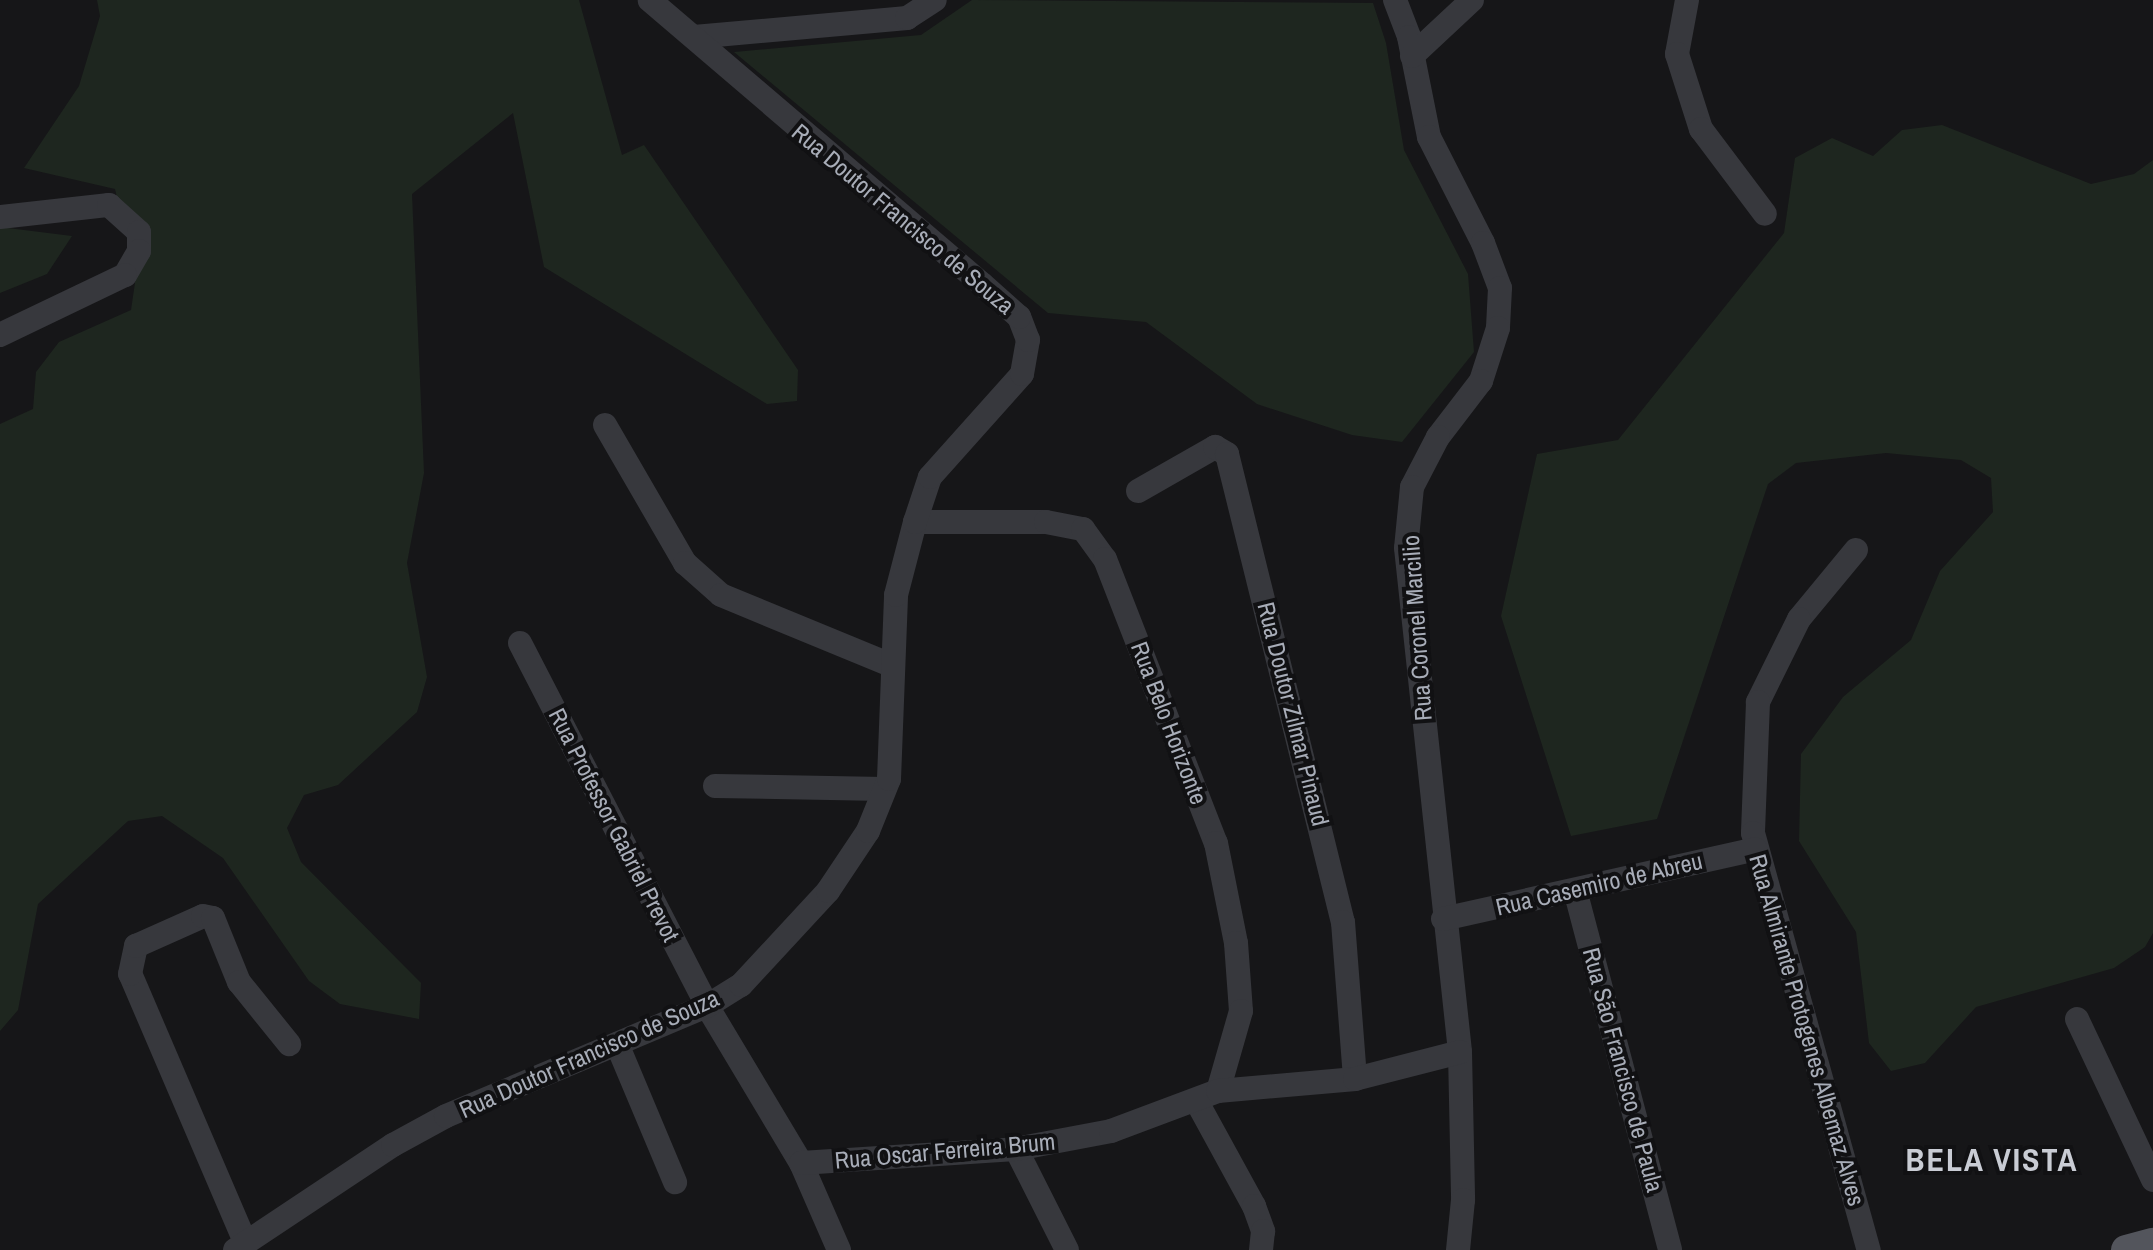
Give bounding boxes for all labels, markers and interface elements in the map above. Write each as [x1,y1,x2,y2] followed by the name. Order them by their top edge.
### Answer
[786,118,1020,320] street label: Rua Doutor Francisco de Souza
[1396,534,1438,722] street label: Rua Coronel Marcilio
[1251,599,1335,829] street label: Rua Doutor Zilmar Pinaud
[1125,638,1213,808] street label: Rua Belo Horizonte
[543,703,685,947] street label: Rua Professor Gabriel Prevot
[1492,846,1706,922] street label: Rua Casemiro de Abreu
[1743,849,1871,1211] street label: Rua Almirante Protogenes Albemaz Alves
[1577,945,1669,1195] street label: Rua São Francisco de Paula
[455,984,723,1124] street label: Rua Doutor Francisco de Souza
[834,1127,1056,1175] street label: Rua Oscar Ferreira Brum
[1905,1141,2079,1179] district label: BELA VISTA

